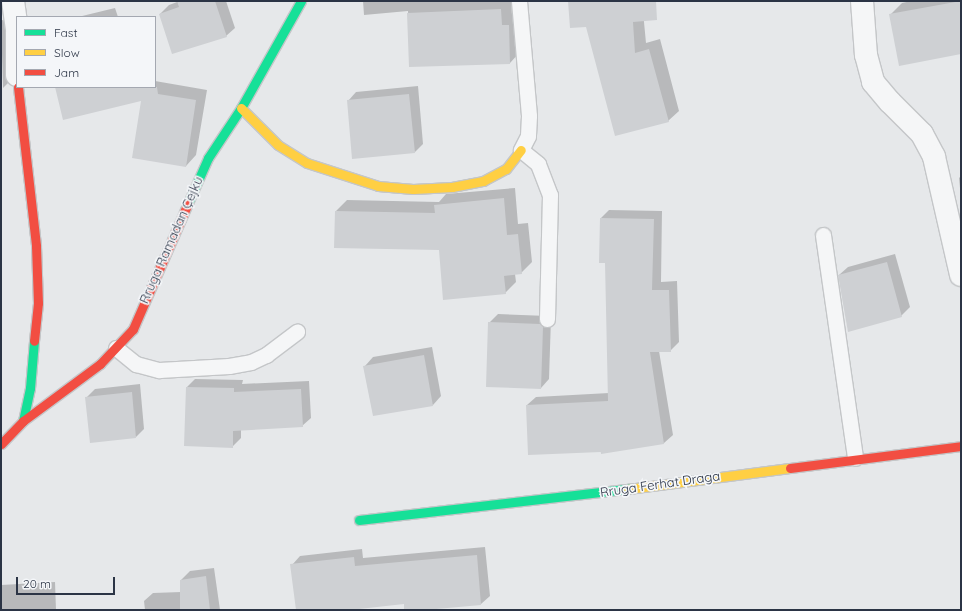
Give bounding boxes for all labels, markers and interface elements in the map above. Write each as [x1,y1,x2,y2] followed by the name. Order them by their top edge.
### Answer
[16,16,156,88] legend
[54,25,78,40] text: Fast
[54,45,80,60] text: Slow
[54,65,79,80] text: Jam
[136,174,206,306] street label: Rruga Ramadan Çejku
[599,468,721,500] street label: Rruga Ferhat Draga
[18,569,117,595] scale bar
[23,576,51,591] text: 20 m

